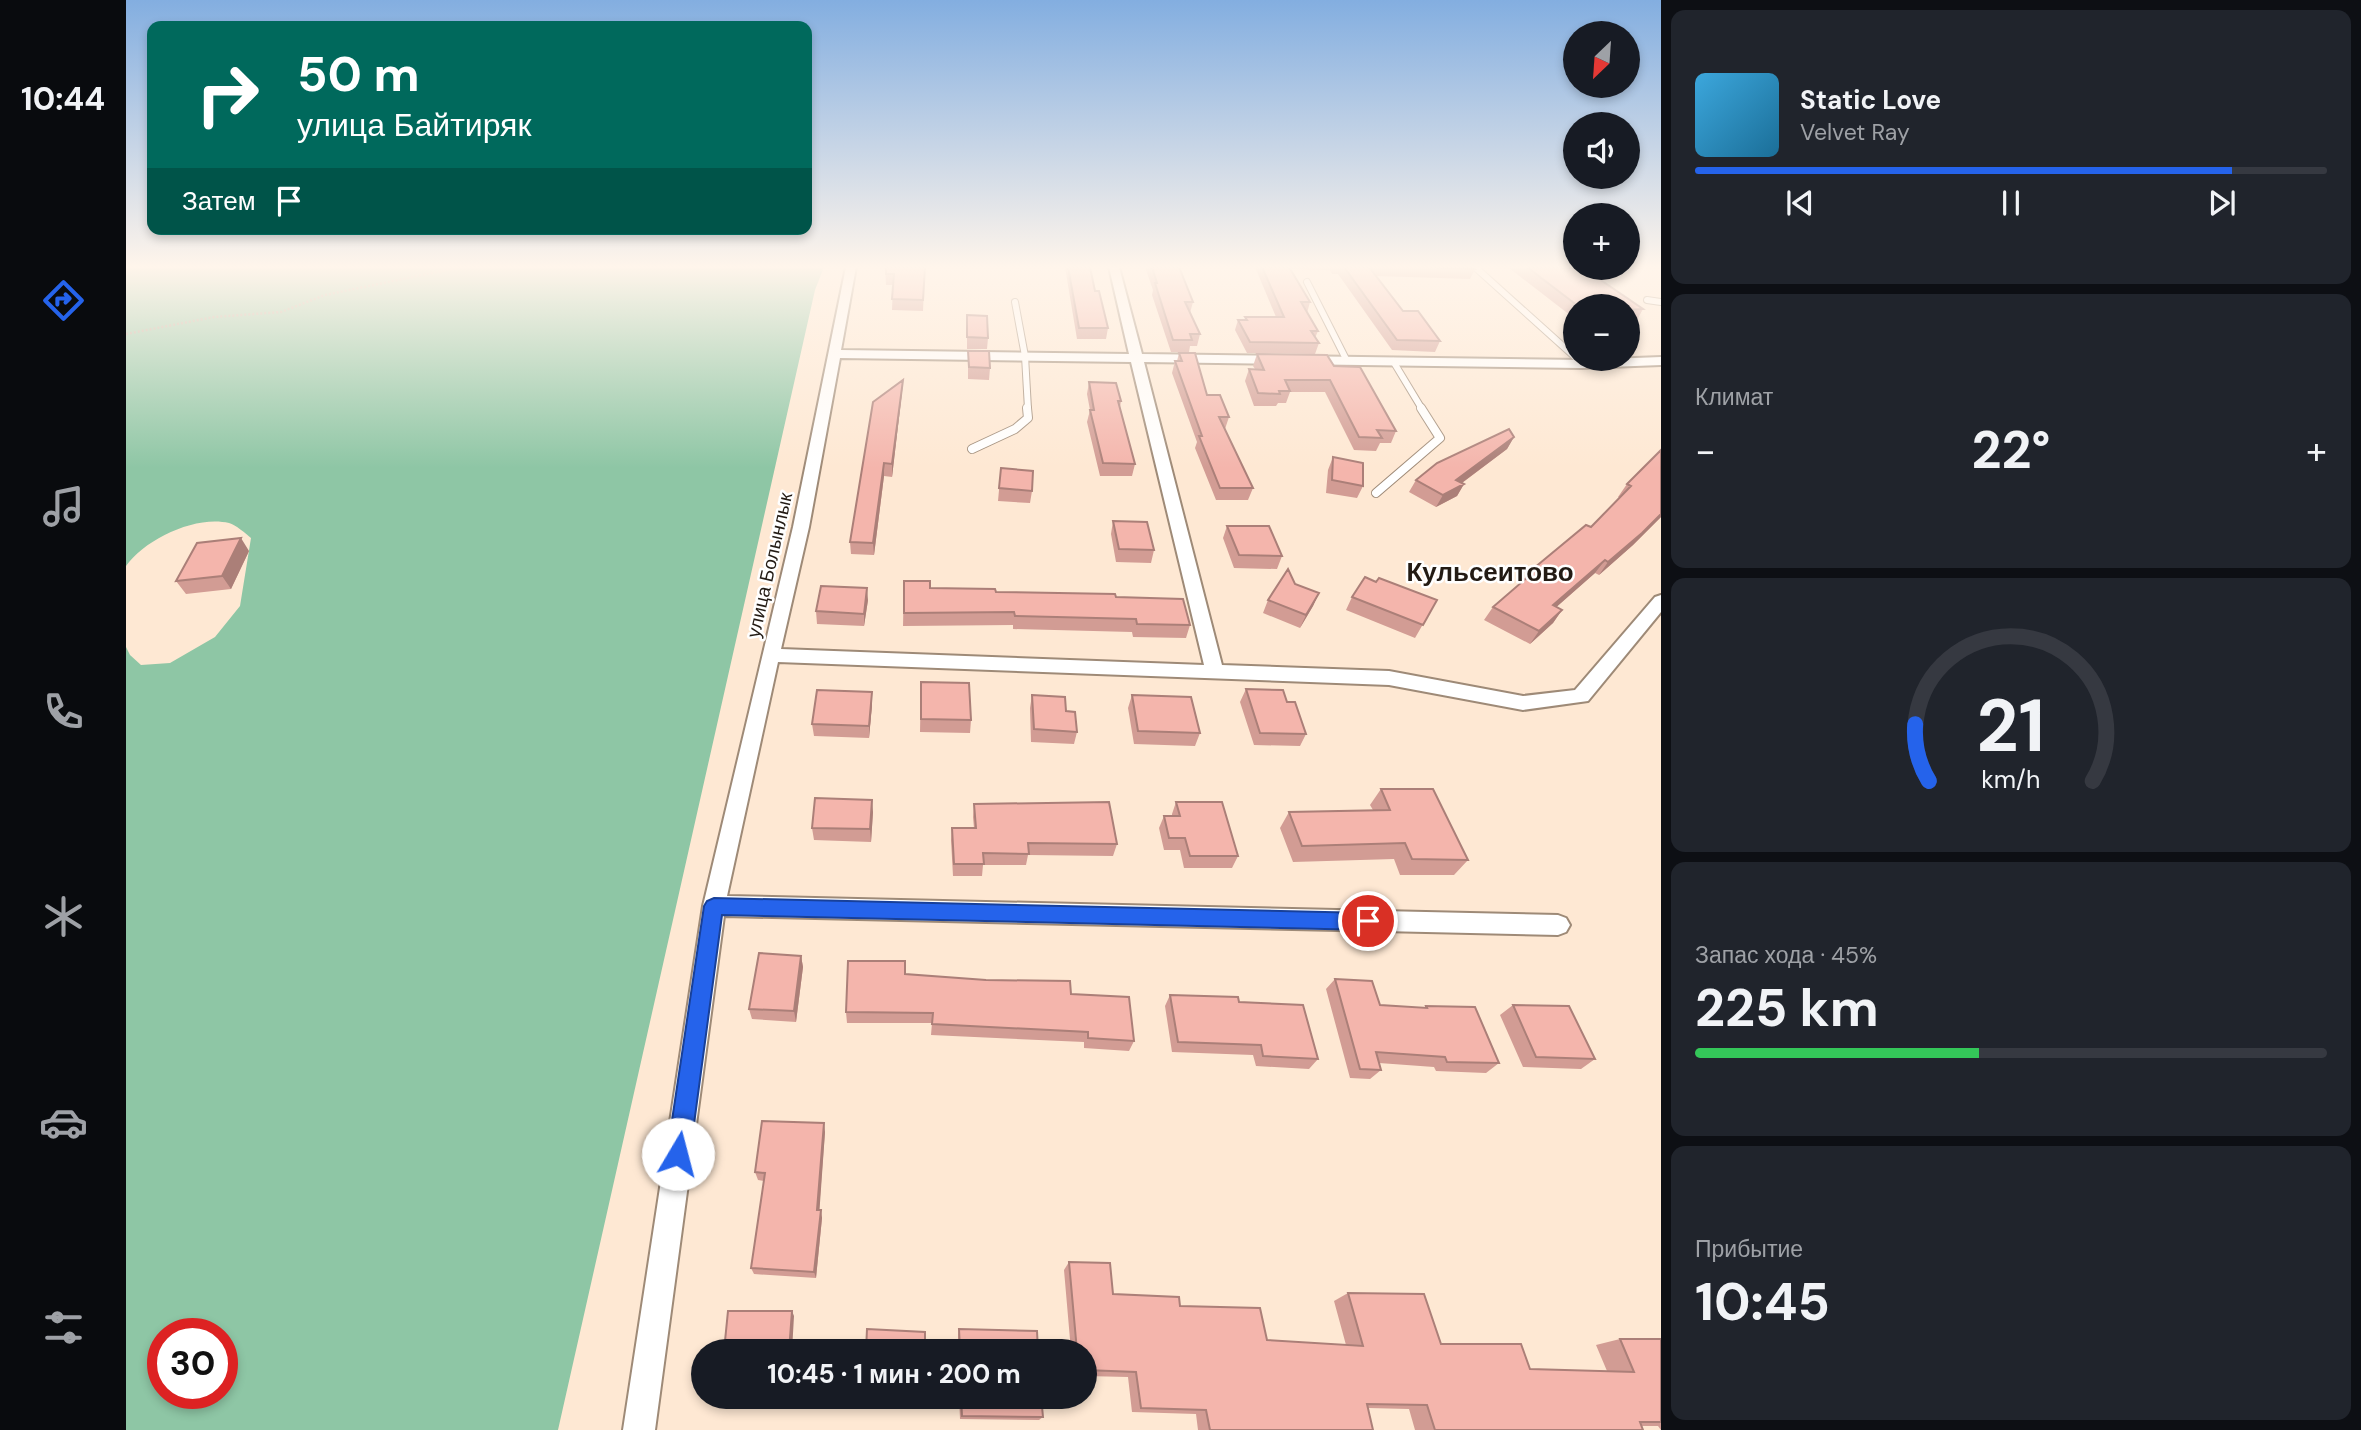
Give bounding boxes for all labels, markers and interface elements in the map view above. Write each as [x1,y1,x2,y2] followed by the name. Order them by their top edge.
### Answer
[1563,21,1640,98] north arrow
[1563,21,1640,371] map controls
[297,42,420,106] text: 50 m
[182,49,273,140] icon: right
[21,78,105,120] text: 10:44
[1800,83,1941,117] text: Static Love
[297,104,531,146] text: улица Байтиряк
[1563,112,1640,189] button: sound
[1800,117,1910,147] text: Velvet Ray
[270,182,308,220] icon: arrive
[182,184,256,218] text: Затем
[1781,184,1819,222] icon: previous
[1992,184,2030,222] icon: pause
[2203,184,2241,222] icon: next
[1563,203,1640,280] button: +
[39,276,88,325] icon: directions
[1563,294,1640,371] button: −
[1695,382,1773,412] text: Климат
[1972,416,2050,484] text: 22°
[1695,426,1716,476] text: −
[2306,426,2327,476] text: +
[39,482,88,531] icon: music
[741,489,798,640] street label: улица Болынлык
[1406,555,1574,589] district label: Кульсеитово
[1977,679,2045,774] text: 21
[39,687,88,736] icon: phone
[1981,763,2041,796] text: km/h
[1338,891,1398,951] pin
[39,892,88,941] icon: climate
[1349,902,1387,940] icon: arrive
[1695,940,1877,970] text: Запас хода · 45%
[1695,974,1879,1042] text: 225 km
[39,1098,88,1147] icon: car
[641,1117,715,1191] position arrow
[1695,1234,1803,1264] text: Прибытие
[1695,1268,1830,1336] text: 10:45
[39,1303,88,1352] icon: filters
[147,1318,238,1409] speed limit sign: 30
[767,1357,1021,1391] text: 10:45 · 1 мин · 200 m

